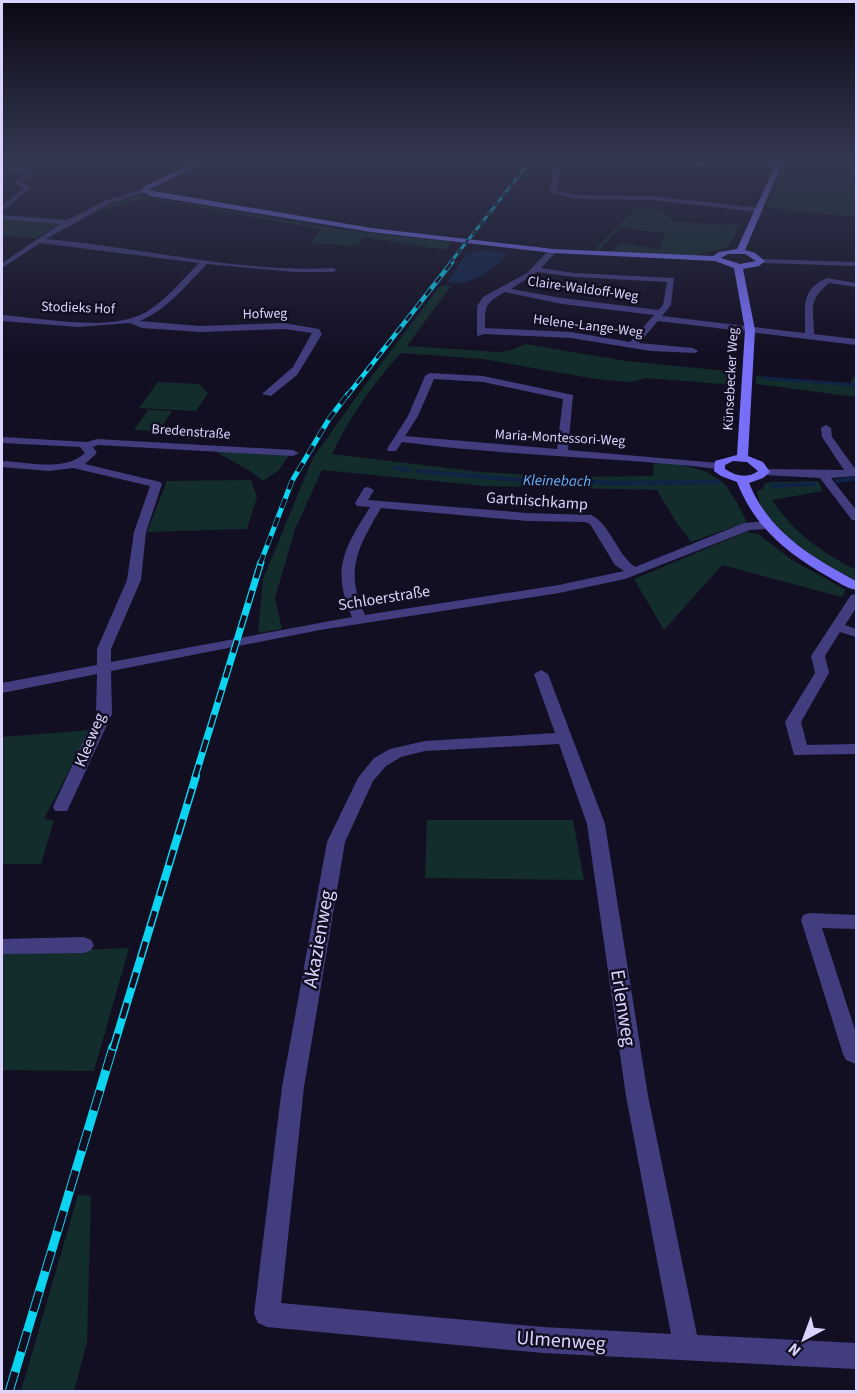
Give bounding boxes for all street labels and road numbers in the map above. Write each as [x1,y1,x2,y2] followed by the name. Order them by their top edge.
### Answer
[526,271,640,307] street label: Claire-Waldoff-Weg
[41,297,116,319] street label: Stodieks Hof
[243,304,287,324] street label: Hofweg
[532,309,644,343] street label: Helene-Lange-Weg
[718,327,744,431] street label: Künsebecker Weg
[151,419,231,445] street label: Bredenstraße
[494,425,626,451] street label: Maria-Montessori-Weg
[485,486,589,516] street label: Gartnischkamp
[336,580,432,616] street label: Schloerstraße
[69,710,111,770] street label: Kleeweg
[297,888,341,990] street label: Akazienweg
[603,968,643,1048] street label: Erlenweg
[515,1324,607,1358] street label: Ulmenweg

